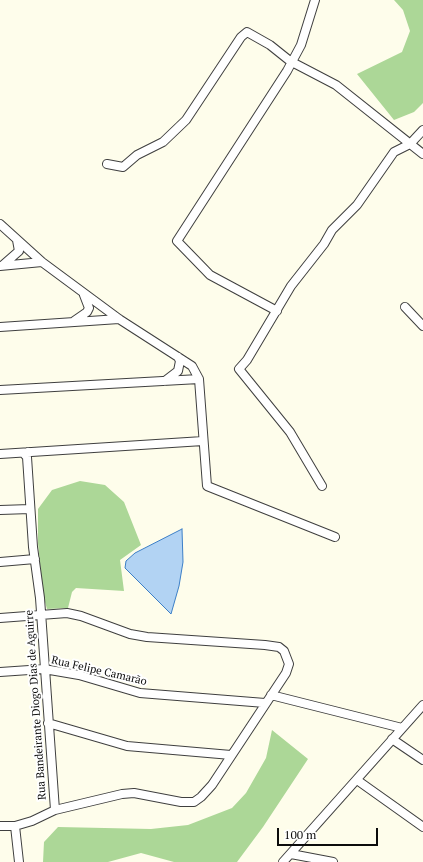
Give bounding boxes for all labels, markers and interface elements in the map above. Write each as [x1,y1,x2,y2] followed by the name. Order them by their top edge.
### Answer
[23,609,49,801] street label: Rua Bandeirante Diogo Dias de Aguirre
[50,654,148,688] street label: Rua Felipe Camarão
[279,820,380,846] scale bar
[284,827,316,842] text: 100 m

